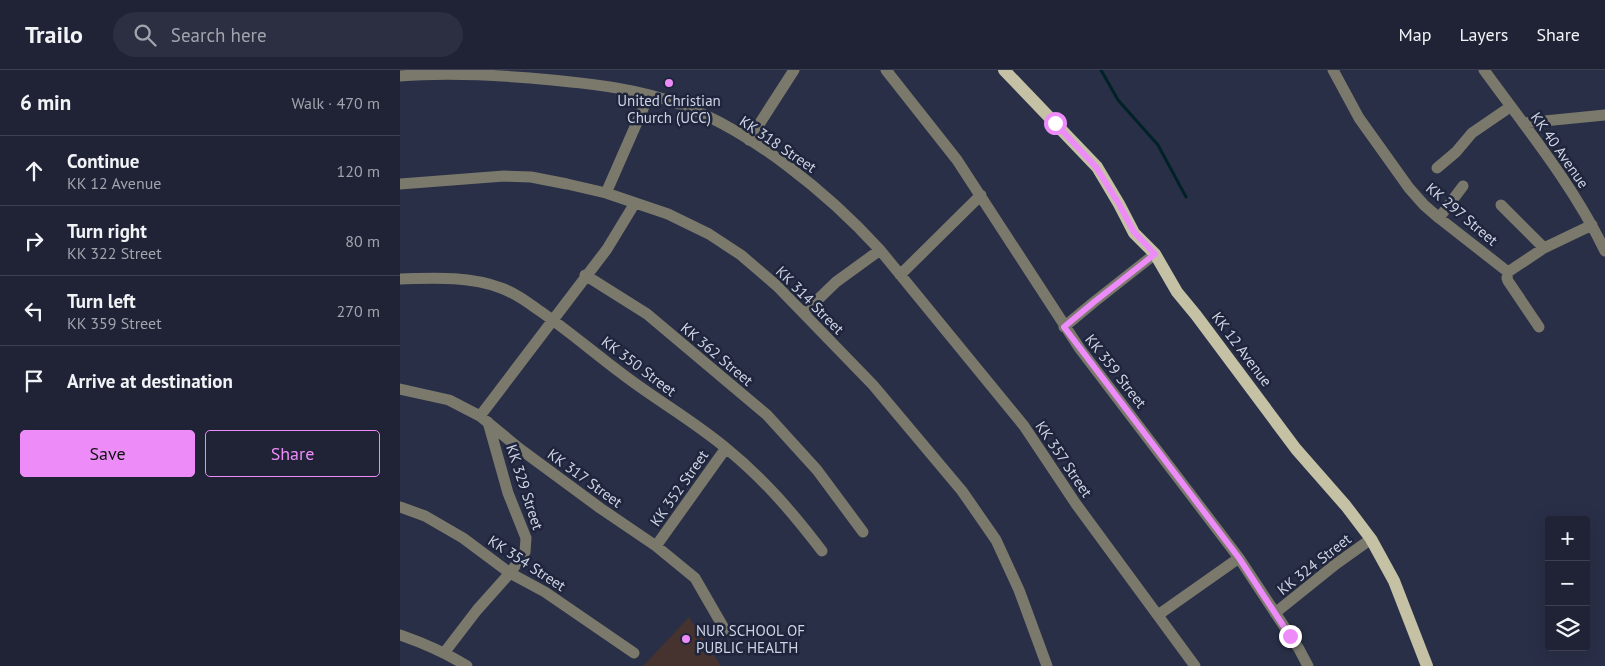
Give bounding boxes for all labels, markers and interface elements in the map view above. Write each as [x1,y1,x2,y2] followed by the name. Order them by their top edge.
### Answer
[113,12,463,57] search box
[25,19,83,50] text: Trailo
[131,21,159,49] icon: search
[171,23,267,47] text: Search here
[1399,23,1431,46] text: Map
[1459,23,1508,46] text: Layers
[1536,23,1580,46] text: Share
[663,77,675,89] marker: United Christian Church (UCC)
[20,89,71,116] text: 6 min
[617,91,721,127] place label: United Christian Church (UCC)
[291,93,380,113] text: Walk · 470 m
[1527,108,1593,192] street label: KK 40 Avenue
[736,111,820,177] street label: KK 318 Street
[1044,112,1067,135] route start
[67,149,139,173] text: Continue
[20,157,48,185] icon: ahead
[337,161,380,181] text: 120 m
[67,173,161,193] text: KK 12 Avenue
[1422,178,1502,250] street label: KK 297 Street
[67,219,147,243] text: Turn right
[20,227,48,255] icon: right
[345,231,380,251] text: 80 m
[67,243,162,263] text: KK 322 Street
[772,262,848,338] street label: KK 314 Street
[67,289,136,313] text: Turn left
[20,297,48,325] icon: left
[337,301,380,321] text: 270 m
[1208,308,1276,390] street label: KK 12 Avenue
[67,313,162,333] text: KK 359 Street
[677,318,757,390] street label: KK 362 Street
[1081,330,1151,412] street label: KK 359 Street
[598,332,680,400] street label: KK 350 Street
[20,367,48,395] icon: arrive
[67,369,233,393] text: Arrive at destination
[1032,417,1096,501] street label: KK 357 Street
[20,430,195,477] button: Save
[205,430,380,477] button: Share
[502,442,548,532] street label: KK 329 Street
[544,444,626,512] street label: KK 317 Street
[646,446,712,530] street label: KK 352 Street
[1545,516,1590,651] map controls
[1545,516,1590,561] button: +
[1273,529,1355,599] street label: KK 324 Street
[485,531,569,595] street label: KK 354 Street
[1545,561,1590,606] button: −
[1545,606,1590,651] button: layers
[696,621,805,657] place label: NUR SCHOOL OF PUBLIC HEALTH
[1279,625,1302,648] route end
[680,633,692,645] marker: NUR SCHOOL OF PUBLIC HEALTH

